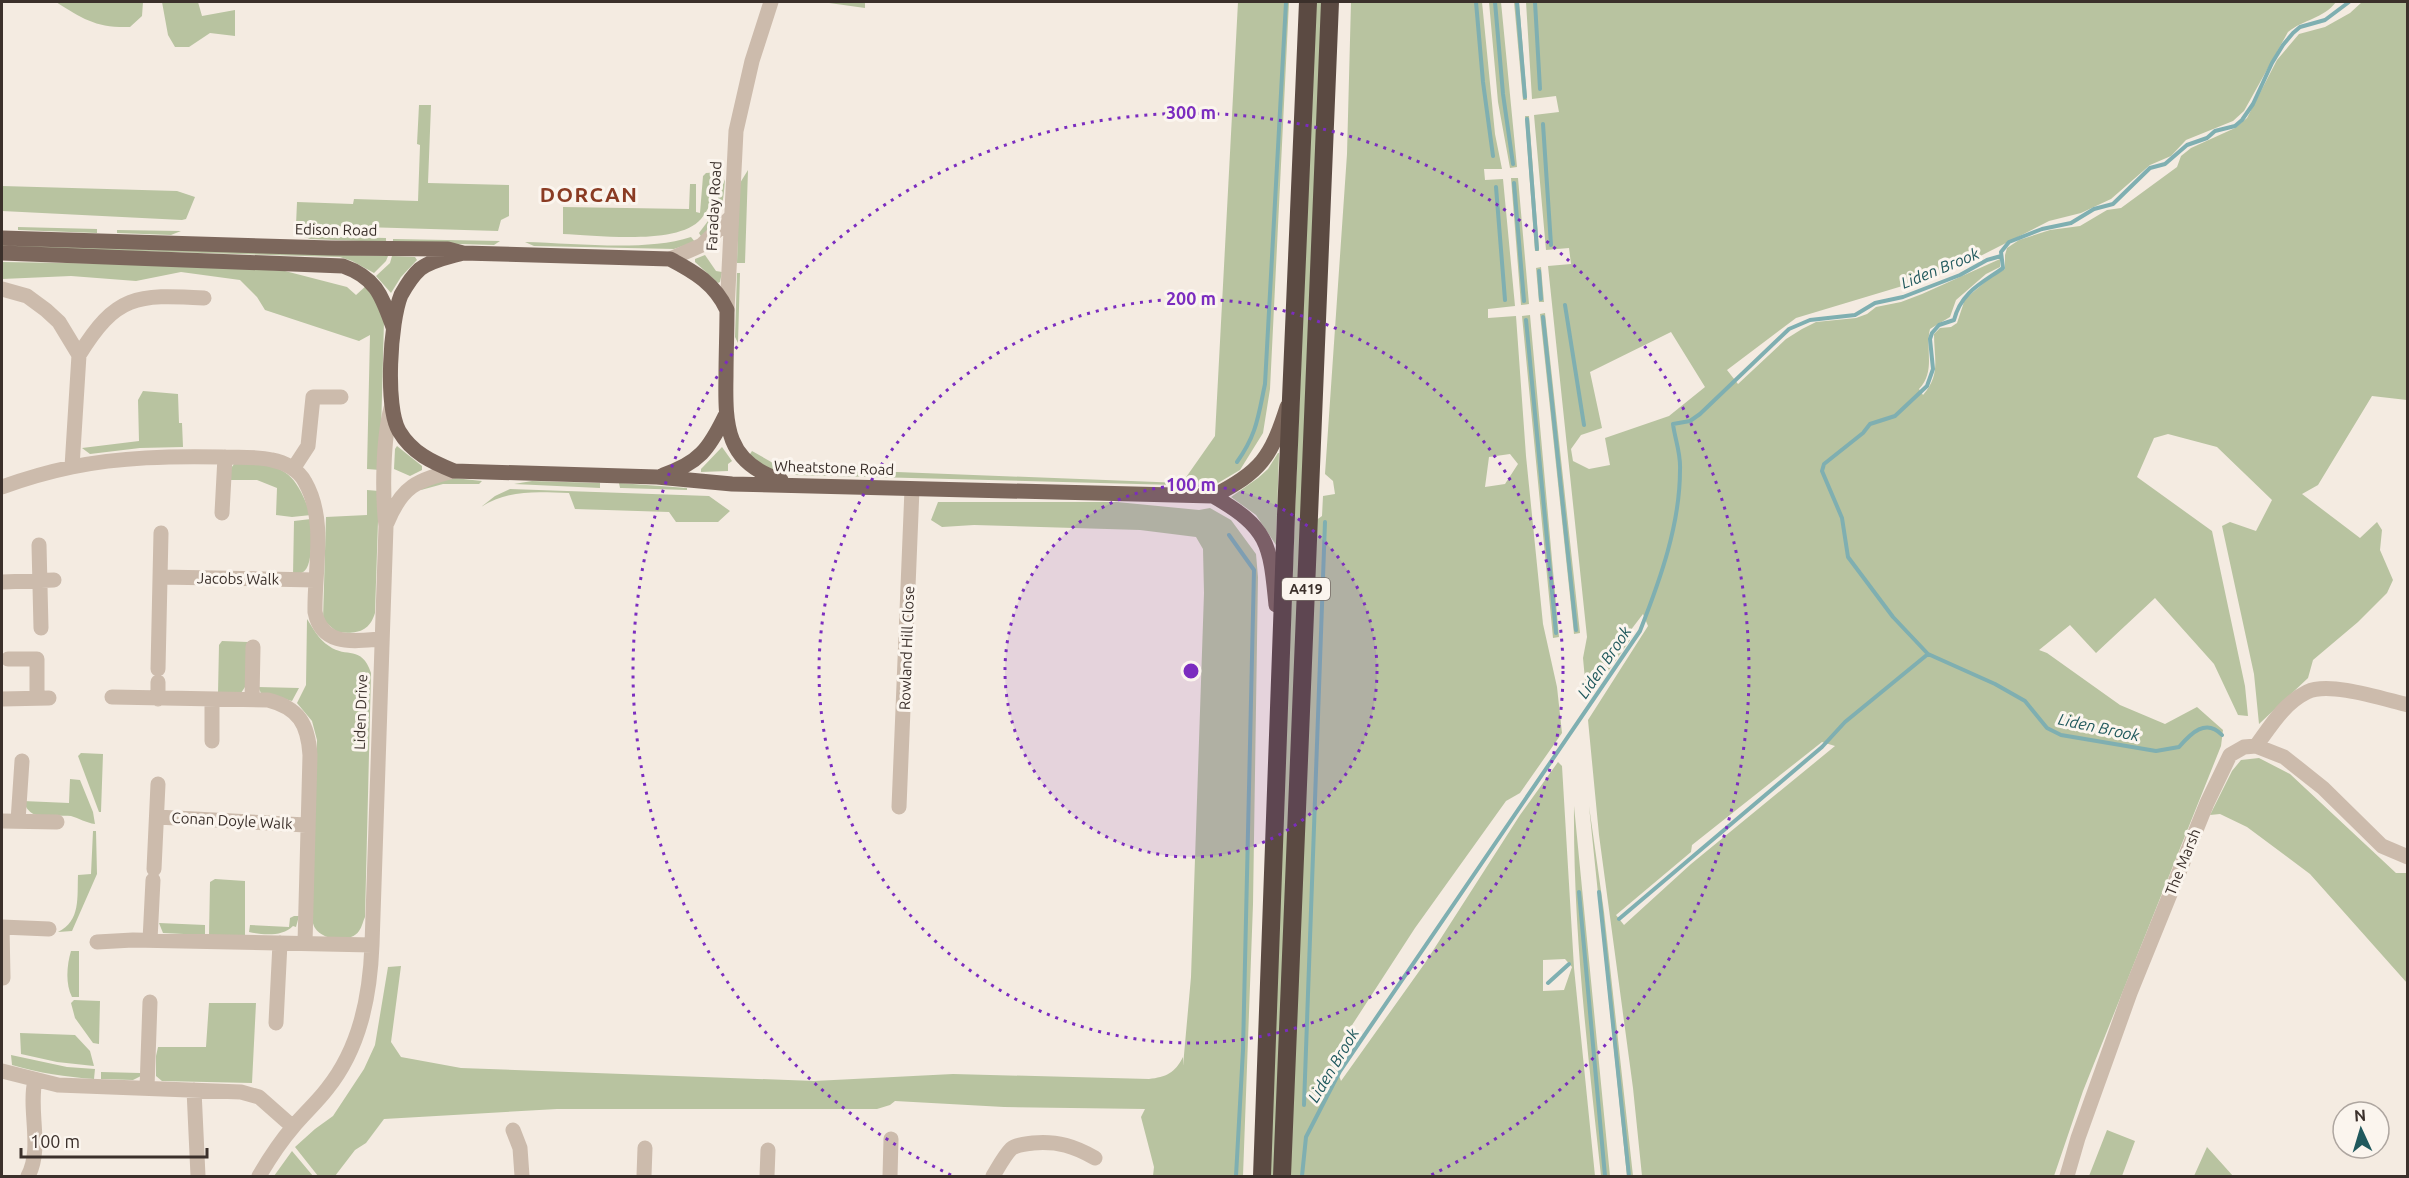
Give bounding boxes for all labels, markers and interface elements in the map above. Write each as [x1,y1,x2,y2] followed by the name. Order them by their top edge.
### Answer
[1166,102,1216,122] text: 300 m
[703,161,724,251] street label: Faraday Road
[540,182,638,206] district label: DORCAN
[295,220,377,239] street label: Edison Road
[1898,244,1983,292] water label: Liden Brook
[1166,288,1216,308] text: 200 m
[774,457,894,478] street label: Wheatstone Road
[1166,474,1216,494] text: 100 m
[197,569,280,588] street label: Jacobs Walk
[1282,578,1330,600] road number: A419
[896,586,917,710] street label: Rowland Hill Close
[1573,622,1635,701] water label: Liden Brook
[1181,661,1201,681] centre of rings
[351,674,370,750] street label: Liden Drive
[2057,710,2142,745] water label: Liden Brook
[171,809,293,832] street label: Conan Doyle Walk
[2162,826,2204,898] street label: The Marsh
[1304,1024,1363,1105] water label: Liden Brook
[2331,1100,2391,1160] north arrow
[2353,1106,2367,1124] text: N
[21,1121,207,1159] scale bar
[30,1131,80,1151] text: 100 m

